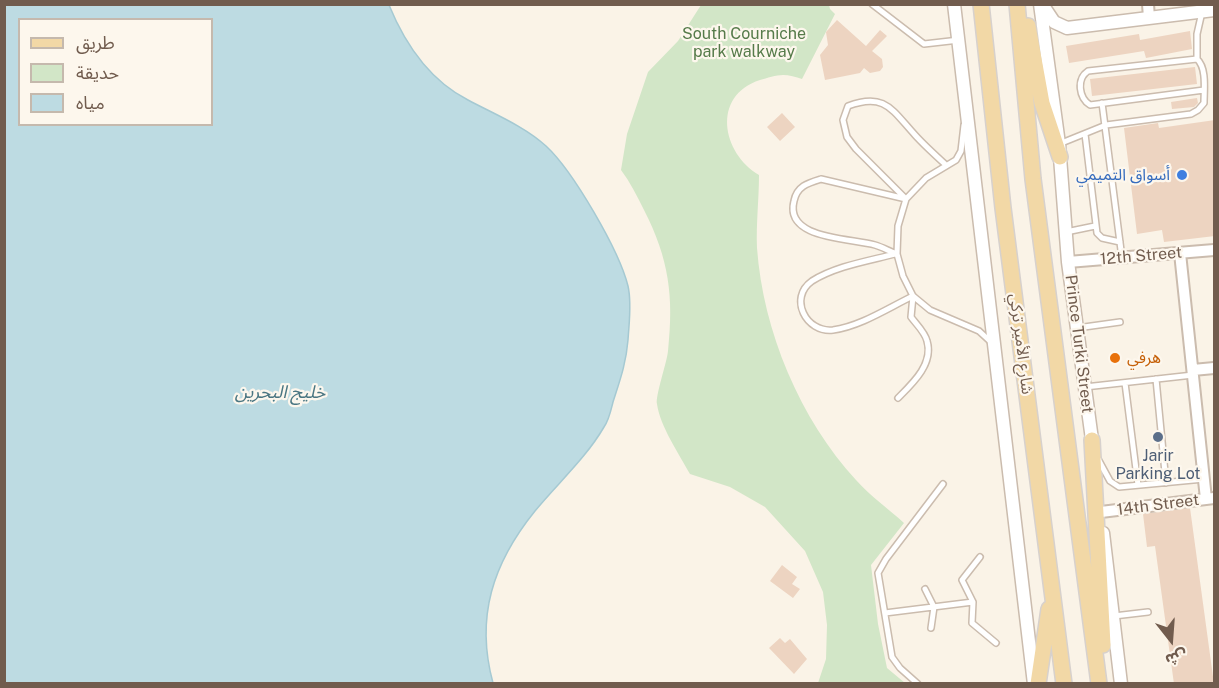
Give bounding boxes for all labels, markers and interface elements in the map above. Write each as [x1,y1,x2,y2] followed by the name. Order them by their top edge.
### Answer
[18,18,213,126] legend
[682,24,806,62] park label: South Courniche park walkway
[76,32,115,53] text: طريق
[76,62,119,83] text: حديقة
[76,92,105,113] text: مياه
[1076,165,1170,185] place label: أسواق التميمي
[1175,168,1189,182] marker: أسواق التميمي
[1099,243,1183,269] street label: 12th Street
[1061,274,1097,414] street label: Prince Turki Street
[1005,292,1037,396] street label: شارع الأمير تركي
[1127,348,1161,368] place label: هرفي
[1108,351,1122,365] marker: هرفي
[235,381,325,403] water label: خليج البحرين
[1151,430,1165,444] marker: Jarir Parking Lot
[1115,446,1201,484] place label: Jarir Parking Lot
[1116,490,1200,520] street label: 14th Street
[1141,610,1201,670] north arrow
[1163,645,1190,670] text: ش

